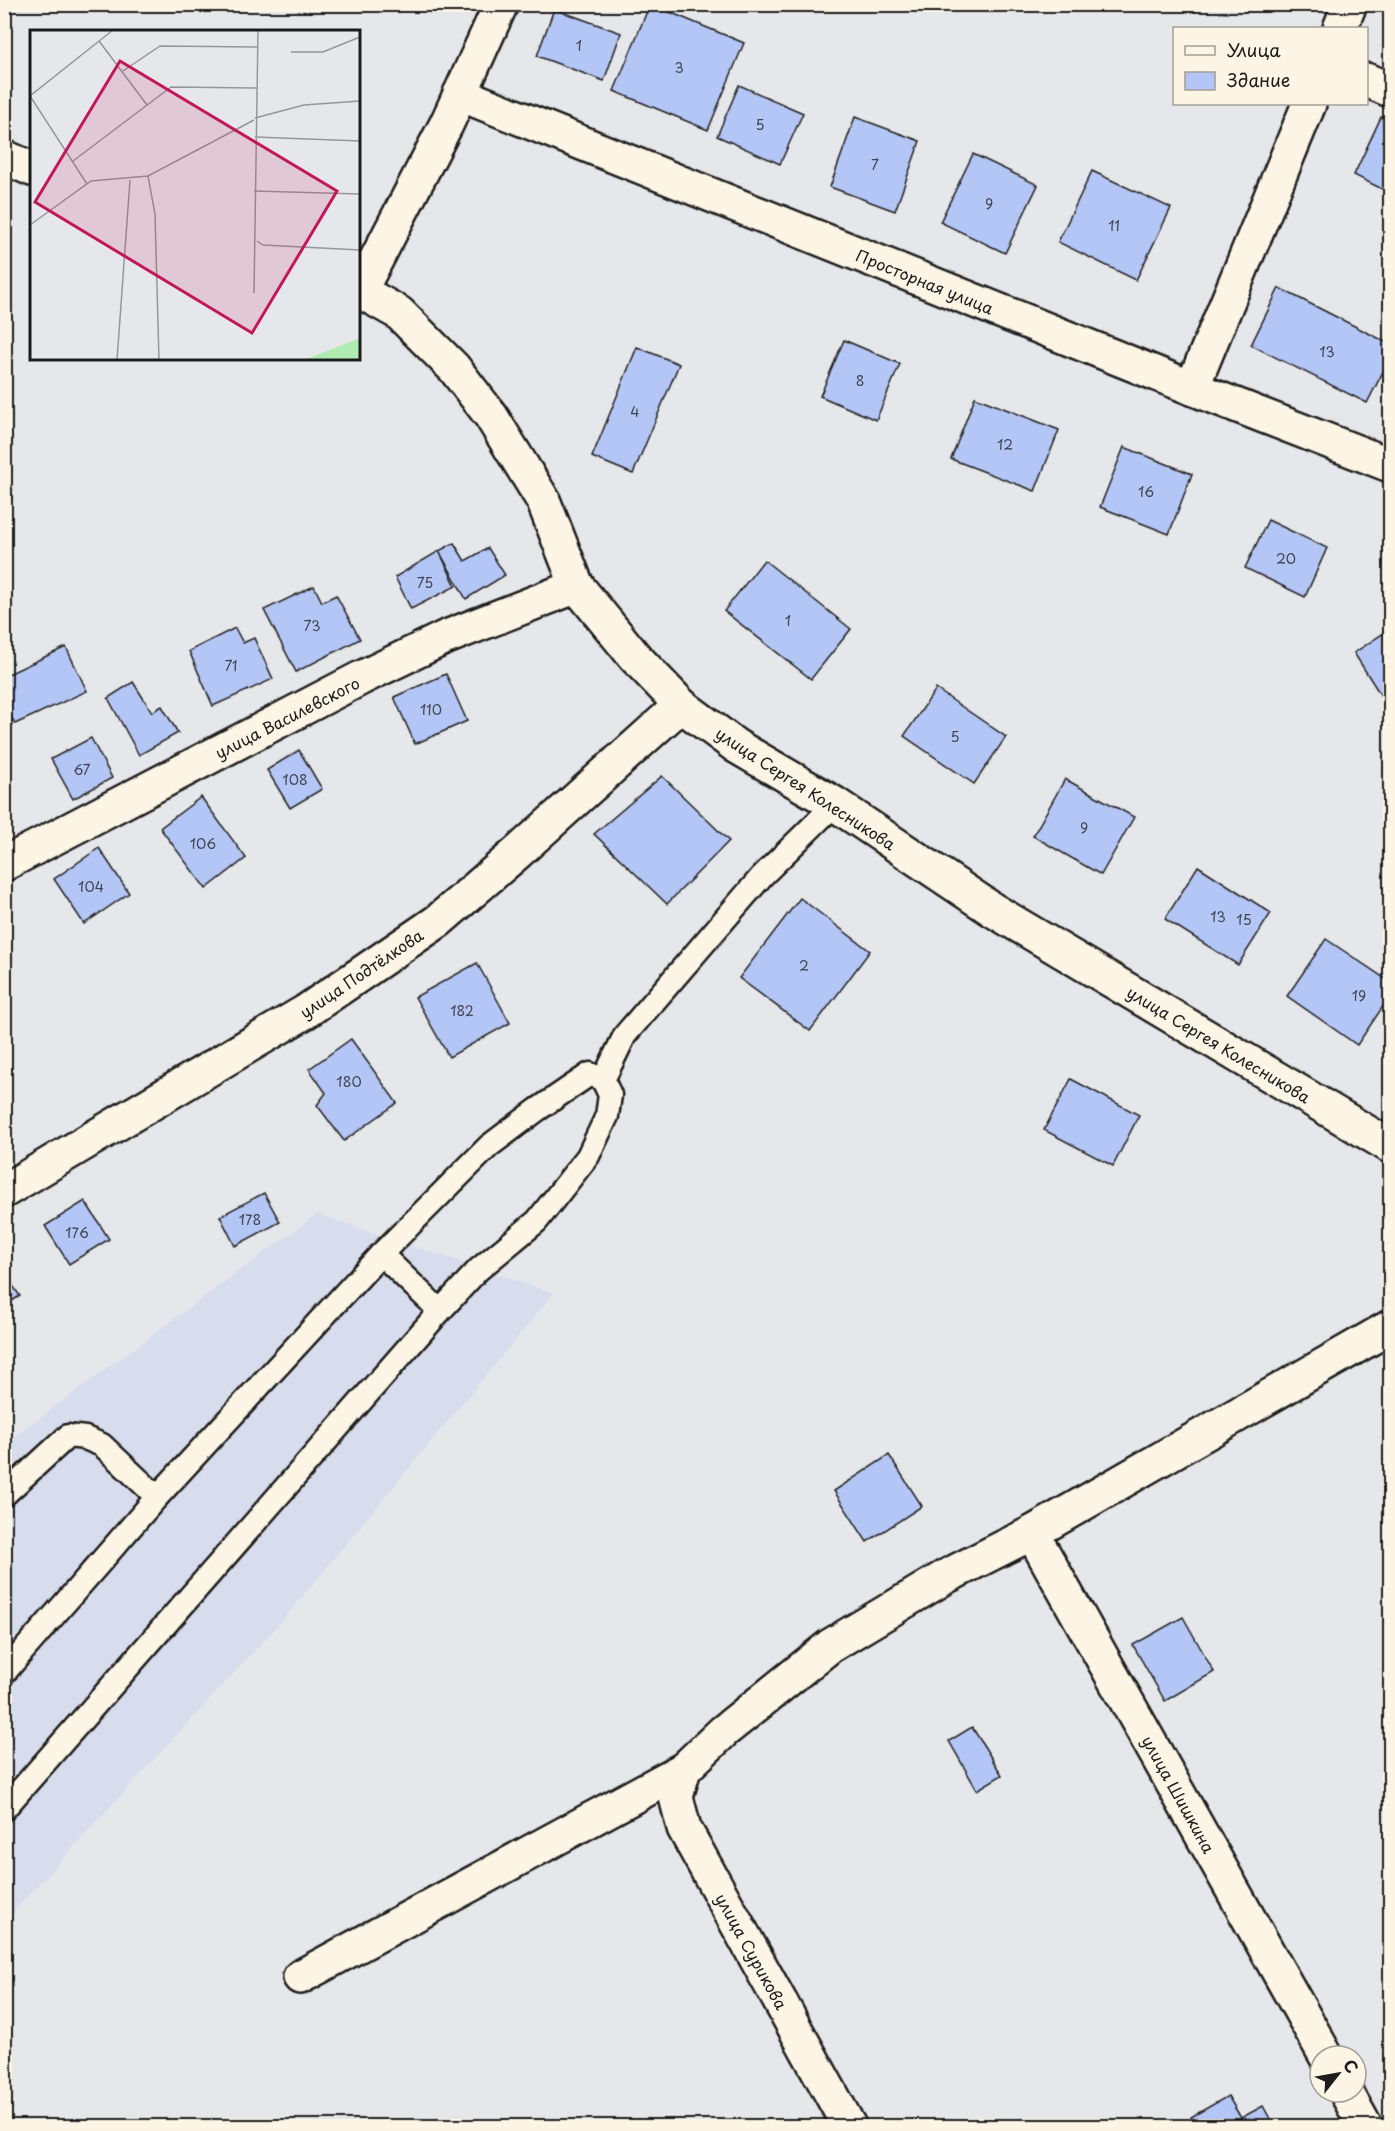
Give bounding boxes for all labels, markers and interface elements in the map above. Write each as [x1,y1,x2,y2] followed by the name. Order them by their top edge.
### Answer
[1173,27,1368,105] legend
[30,30,360,360] inset map
[576,35,582,56] house number: 1
[1227,36,1281,63] text: Улица
[674,57,684,78] house number: 3
[1227,66,1290,93] text: Здание
[755,114,765,135] house number: 5
[871,154,879,175] house number: 7
[985,193,993,214] house number: 9
[1108,215,1120,236] house number: 11
[853,242,997,320] street label: Просторная улица
[1319,341,1335,362] house number: 13
[856,370,864,391] house number: 8
[630,401,640,422] house number: 4
[997,434,1013,455] house number: 12
[1138,481,1154,502] house number: 16
[1276,548,1296,569] house number: 20
[417,572,433,593] house number: 75
[785,610,791,631] house number: 1
[304,615,320,636] house number: 73
[224,655,238,676] house number: 71
[210,670,364,764] street label: улица Василевского
[420,699,442,720] house number: 110
[711,721,901,855] street label: улица Сергея Колесникова
[950,726,960,747] house number: 5
[73,759,91,780] house number: 67
[282,769,308,790] house number: 108
[1080,817,1088,838] house number: 9
[190,833,216,854] house number: 106
[78,876,104,897] house number: 104
[1210,906,1226,927] house number: 13
[1236,909,1252,930] house number: 15
[294,923,428,1023] street label: улица Подтёлкова
[799,955,809,976] house number: 2
[1123,980,1315,1108] street label: улица Сергея Колесникова
[1352,985,1366,1006] house number: 19
[450,1000,474,1021] house number: 182
[336,1071,362,1092] house number: 180
[239,1209,261,1230] house number: 178
[65,1222,89,1243] house number: 176
[1137,1731,1221,1857] street label: улица Шишкина
[710,1888,794,2014] street label: улица Сурикова
[1308,2044,1368,2104] north arrow
[1338,2054,1365,2077] text: С

